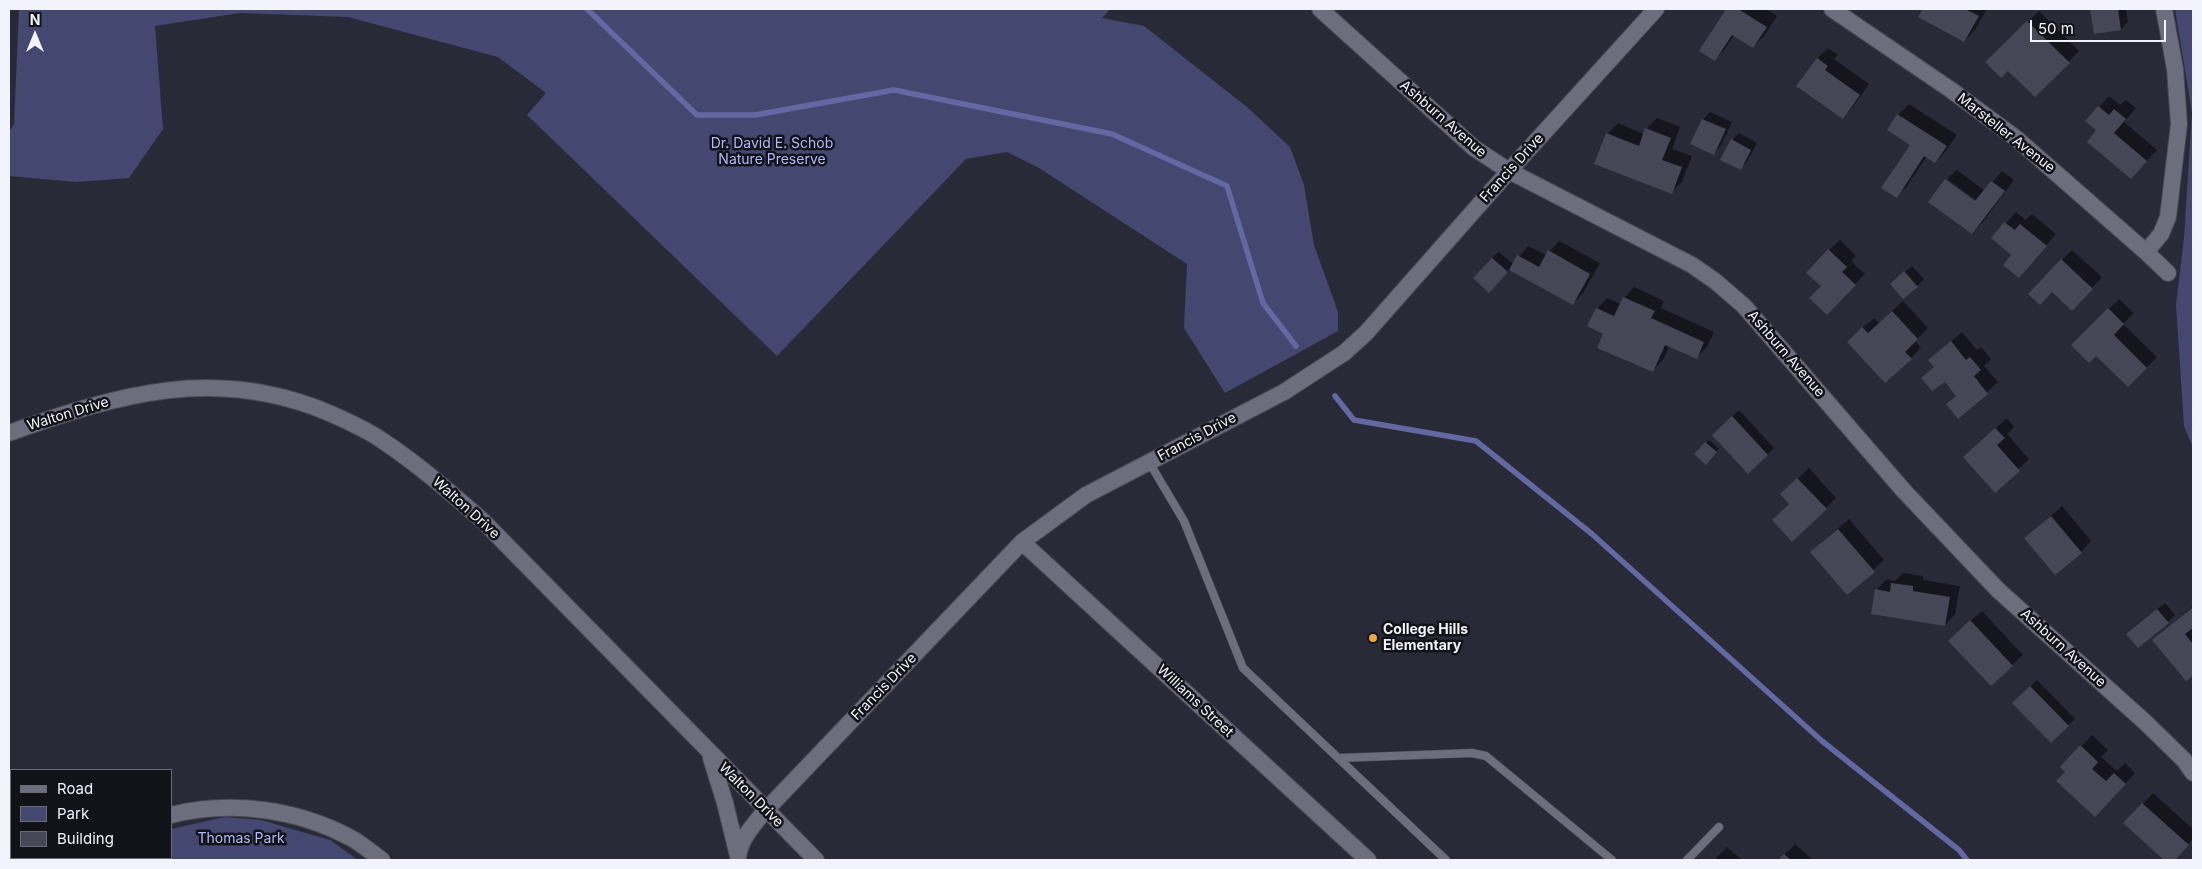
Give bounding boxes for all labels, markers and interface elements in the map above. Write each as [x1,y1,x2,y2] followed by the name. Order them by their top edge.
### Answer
[10,10,60,60] north arrow
[2032,10,2168,42] scale bar
[30,11,40,28] text: N
[2038,19,2074,38] text: 50 m
[1396,77,1490,161] street label: Ashburn Avenue
[1954,90,2058,176] street label: Marsteller Avenue
[1477,130,1547,206] street label: Francis Drive
[711,136,833,168] park label: Dr. David E. Schob Nature Preserve
[1744,307,1828,401] street label: Ashburn Avenue
[25,394,111,434] street label: Walton Drive
[1155,409,1239,465] street label: Francis Drive
[429,474,503,542] street label: Walton Drive
[2017,605,2109,691] street label: Ashburn Avenue
[1383,622,1468,654] place label: College Hills Elementary
[1367,632,1379,644] marker: College Hills Elementary
[848,650,920,724] street label: Francis Drive
[1153,661,1237,741] street label: Williams Street
[715,759,787,831] street label: Walton Drive
[10,769,172,859] legend
[57,779,93,798] text: Road
[57,804,89,823] text: Park
[57,829,114,848] text: Building
[197,831,285,847] park label: Thomas Park

